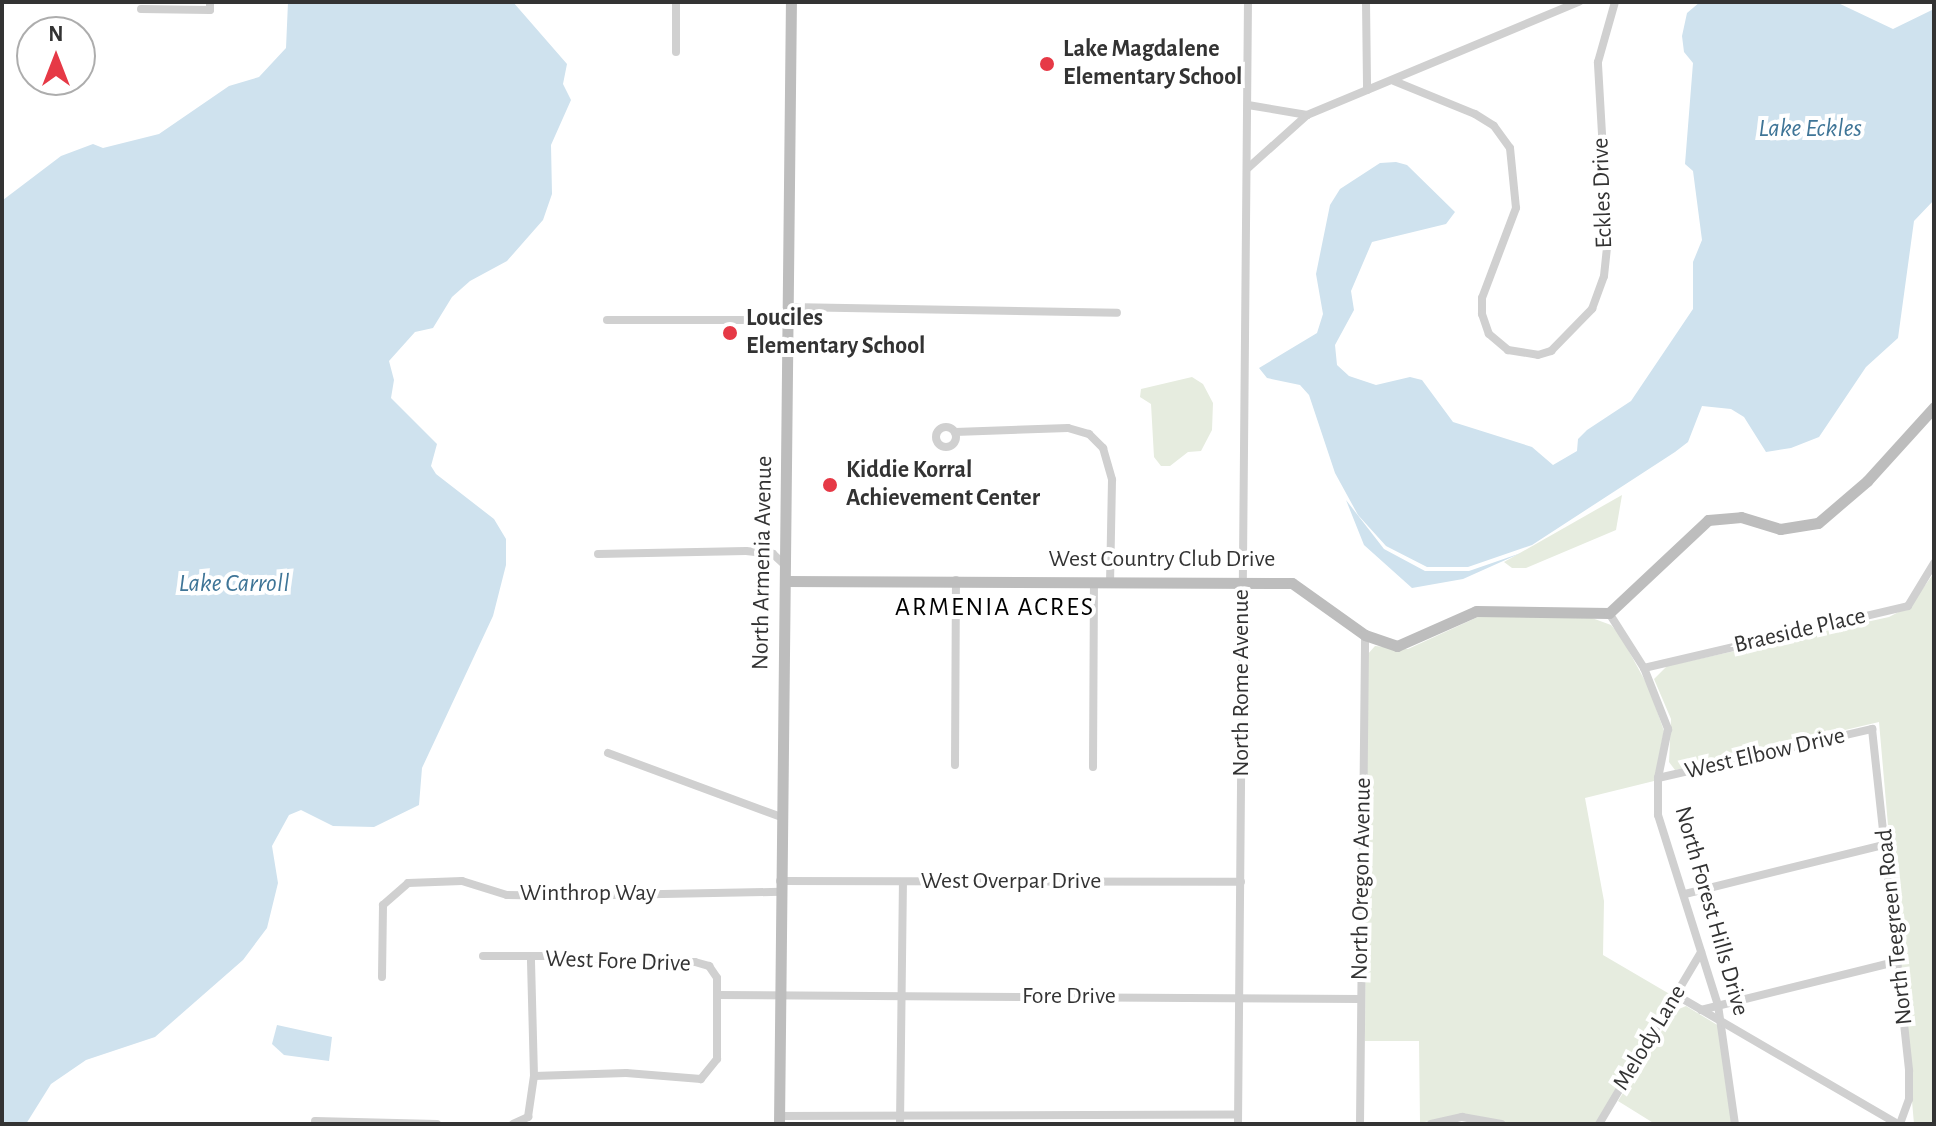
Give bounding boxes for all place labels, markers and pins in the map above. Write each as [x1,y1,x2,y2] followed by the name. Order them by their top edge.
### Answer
[1063,36,1242,92] place label: Lake Magdalene Elementary School
[1038,55,1056,73] marker: Lake Magdalene Elementary School
[746,305,925,361] place label: Louciles Elementary School
[721,324,739,342] marker: Louciles Elementary School
[846,457,1040,513] place label: Kiddie Korral Achievement Center
[821,476,839,494] marker: Kiddie Korral Achievement Center

